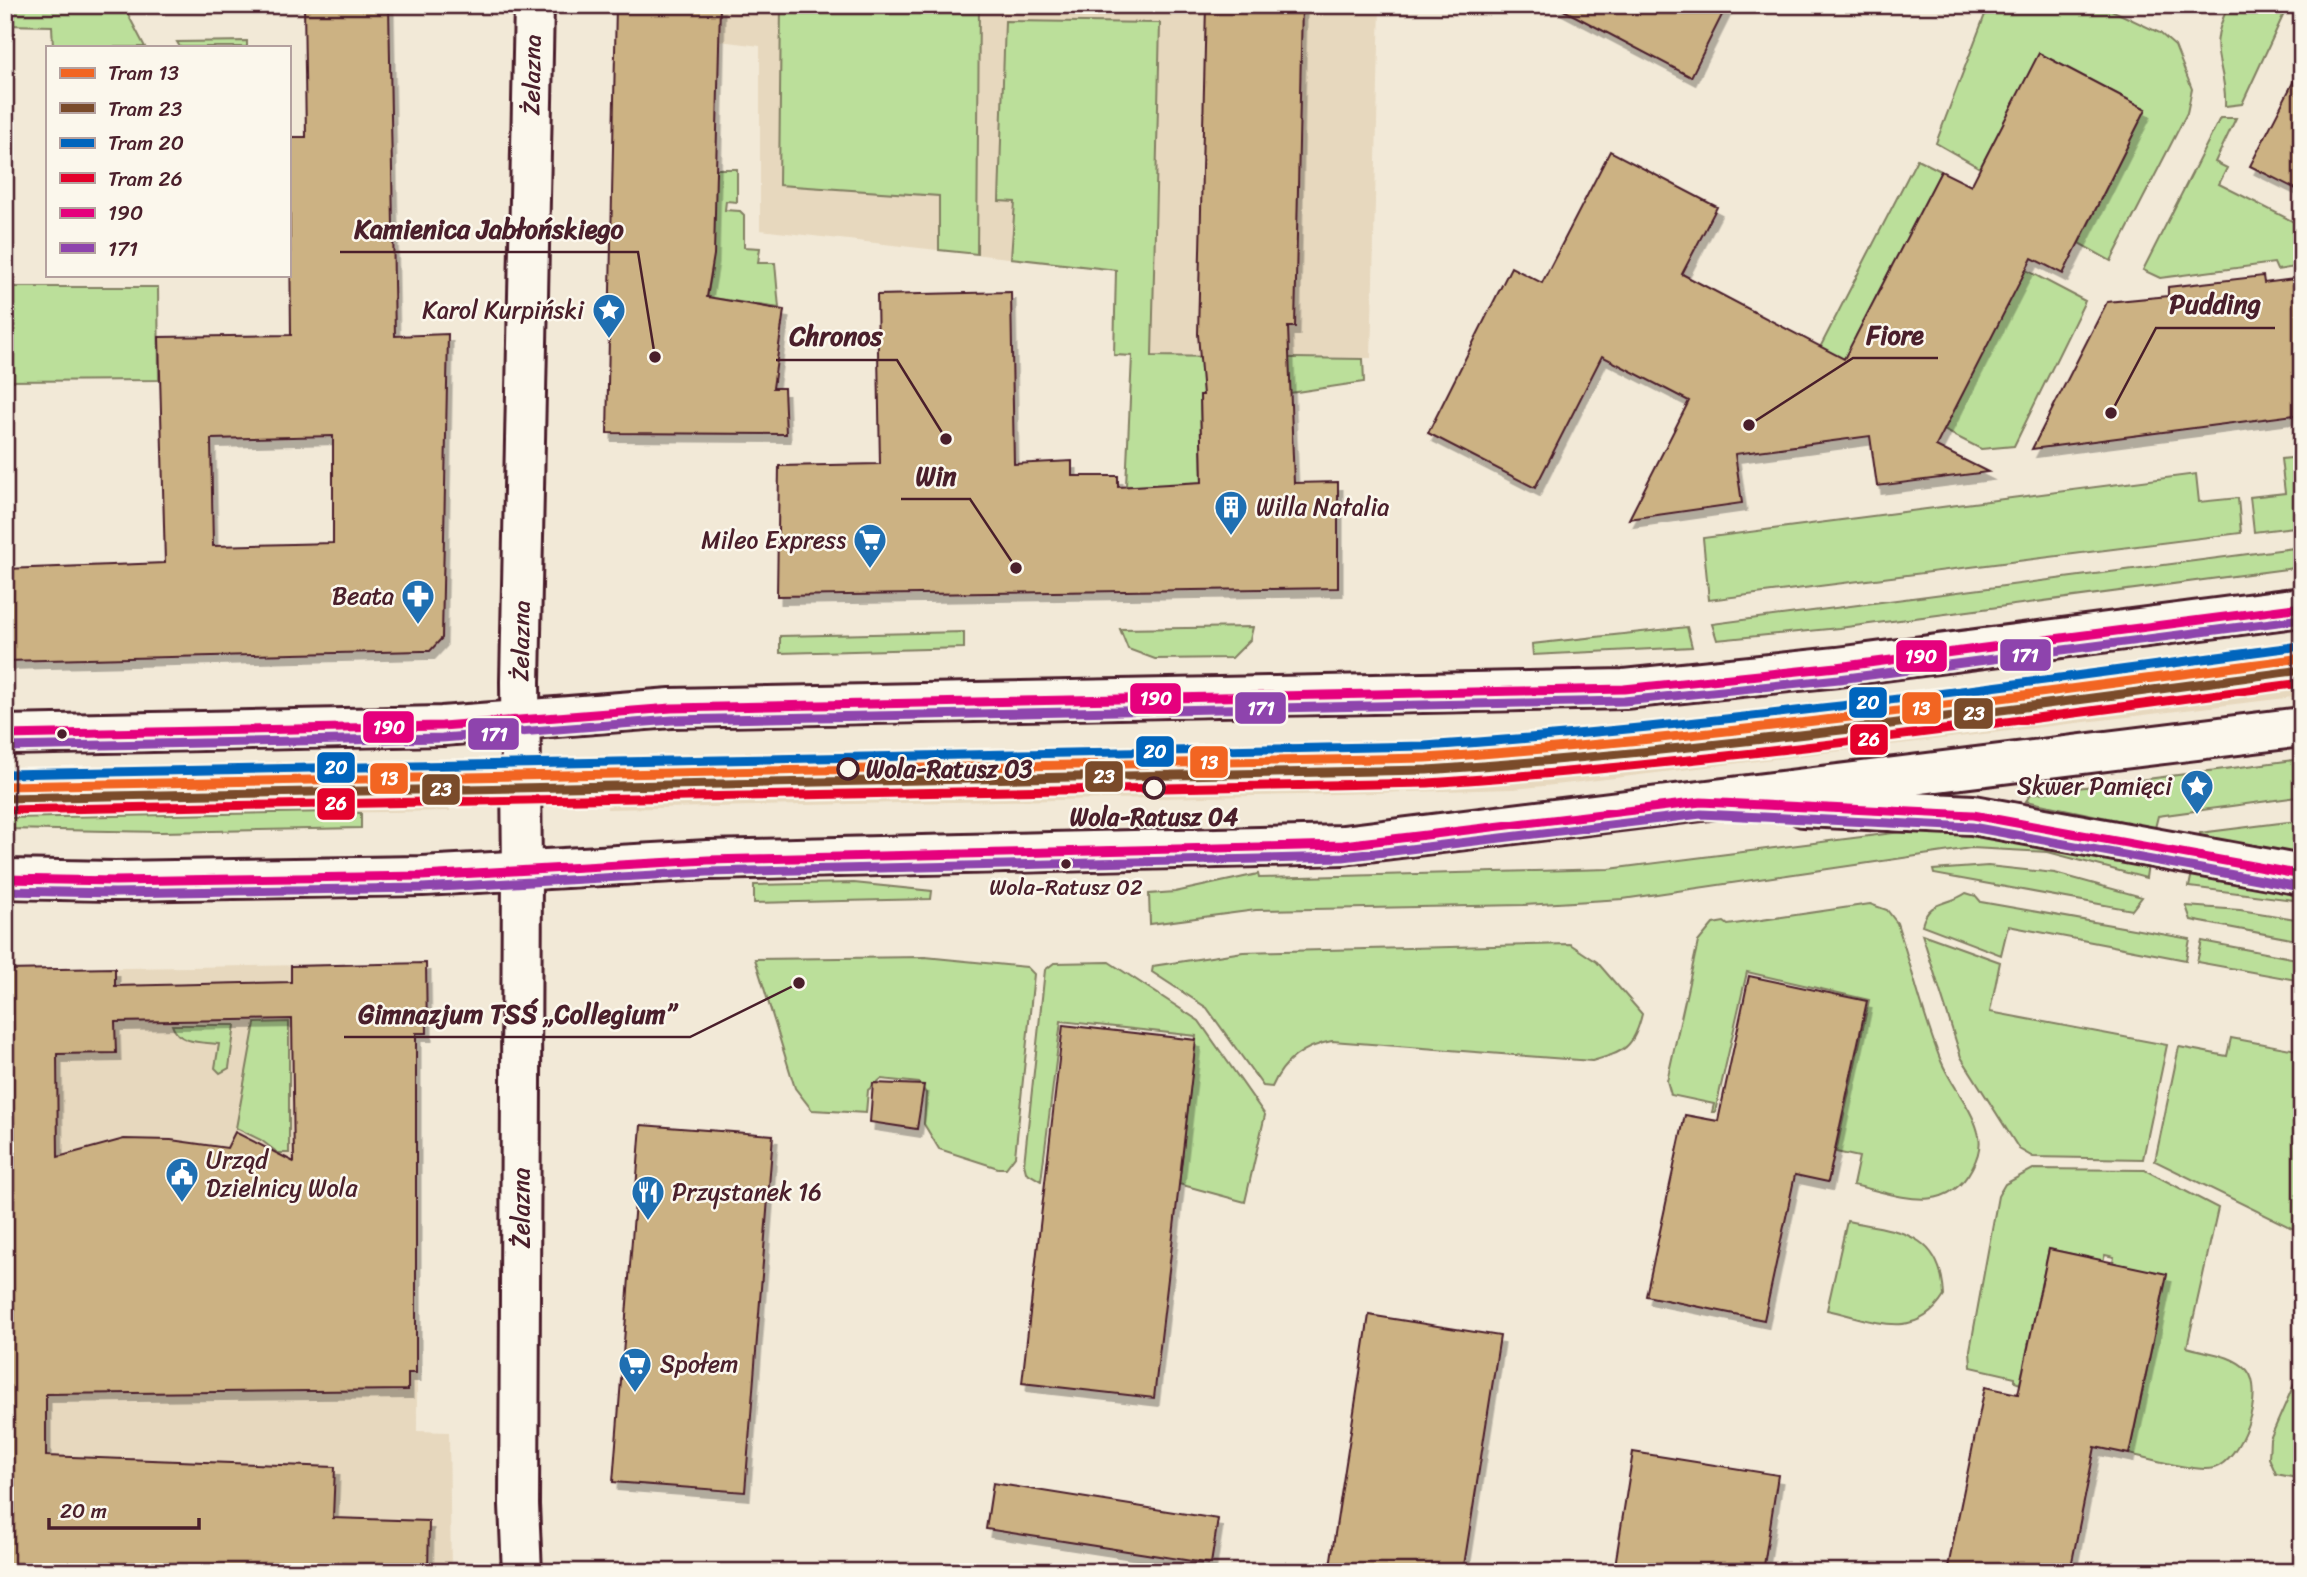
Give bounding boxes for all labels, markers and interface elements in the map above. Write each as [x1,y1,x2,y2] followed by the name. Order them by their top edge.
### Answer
[510,34,554,116] street label: Żelazna
[46,46,290,276] legend
[108,54,180,92] text: Tram 13
[108,90,183,128] text: Tram 23
[108,124,184,162] text: Tram 20
[108,160,183,198] text: Tram 26
[108,194,143,232] text: 190
[340,205,638,252] callout: Kamienica Jabłońskiego
[353,206,625,252] text: Kamienica Jabłońskiego
[108,230,138,268] text: 171
[2156,281,2275,328] callout: Pudding
[2169,281,2261,327] text: Pudding
[422,289,585,331] place label: Karol Kurpiński
[590,291,628,340] place icon: Karol Kurpiński
[1853,311,1938,358] callout: Fiore
[1865,312,1924,358] text: Fiore
[776,313,897,360] callout: Chronos
[788,313,884,359] text: Chronos
[901,452,970,499] callout: Win
[915,453,957,499] text: Win
[1256,486,1389,528] place label: Willa Natalia
[1212,488,1250,537] building icon: Willa Natalia
[701,519,846,561] place label: Mileo Express
[851,521,889,570] supermarket icon: Mileo Express
[332,575,394,617] place label: Beata
[399,577,437,626] pharmacy icon: Beata
[499,600,543,682] street label: Żelazna
[1999,638,2052,672] line badge: 171
[1895,639,1948,673] line badge: 190
[2011,639,2039,672] text: 171
[1905,640,1937,673] text: 190
[1129,682,1182,715] line badge: 190
[1140,682,1172,715] text: 190
[1848,686,1888,719] line badge: 20
[1856,686,1879,719] text: 20
[1234,691,1287,725] line badge: 171
[1901,691,1942,725] line badge: 13
[1247,692,1275,725] text: 171
[1912,692,1931,725] text: 13
[1953,697,1994,730] line badge: 23
[1962,697,1985,730] text: 23
[362,710,415,744] line badge: 190
[373,711,405,744] text: 190
[467,717,520,751] line badge: 171
[480,718,508,751] text: 171
[1849,723,1889,756] line badge: 26
[1857,723,1880,756] text: 26
[55,727,69,741] unlabelled marker
[1135,735,1175,768] line badge: 20
[1143,735,1166,768] text: 20
[1189,745,1229,779] line badge: 13
[1200,746,1219,779] text: 13
[866,748,1033,790] place label: Wola-Ratusz 03
[316,751,356,784] line badge: 20
[324,751,347,784] text: 20
[837,758,859,780] marker: Wola-Ratusz 03
[1084,760,1124,793] line badge: 23
[1092,760,1115,793] text: 23
[369,762,409,795] line badge: 13
[380,762,399,795] text: 13
[2017,765,2173,807] place label: Skwer Pamięci
[2178,767,2216,816] place icon: Skwer Pamięci
[421,773,461,806] line badge: 23
[429,773,452,806] text: 23
[1143,777,1165,799] marker: Wola-Ratusz 04
[316,787,356,821] line badge: 26
[324,787,347,820] text: 26
[1070,796,1238,838] place label: Wola-Ratusz 04
[1059,857,1073,871] marker: Wola-Ratusz 02
[989,868,1143,907] place label: Wola-Ratusz 02
[344,990,690,1037] callout: Gimnazjum TSŚ „Collegium”
[358,991,678,1037] text: Gimnazjum TSŚ „Collegium”
[206,1139,358,1209] place label: Urząd Dzielnicy Wola
[163,1155,201,1204] public building icon: Urząd Dzielnicy Wola
[500,1168,542,1248] street label: Żelazna
[672,1171,822,1213] place label: Przystanek 16
[629,1173,667,1222] restaurant icon: Przystanek 16
[660,1343,739,1385] place label: Społem
[616,1345,654,1394] supermarket icon: Społem
[49,1486,200,1530] scale bar
[60,1492,107,1530] text: 20 m

